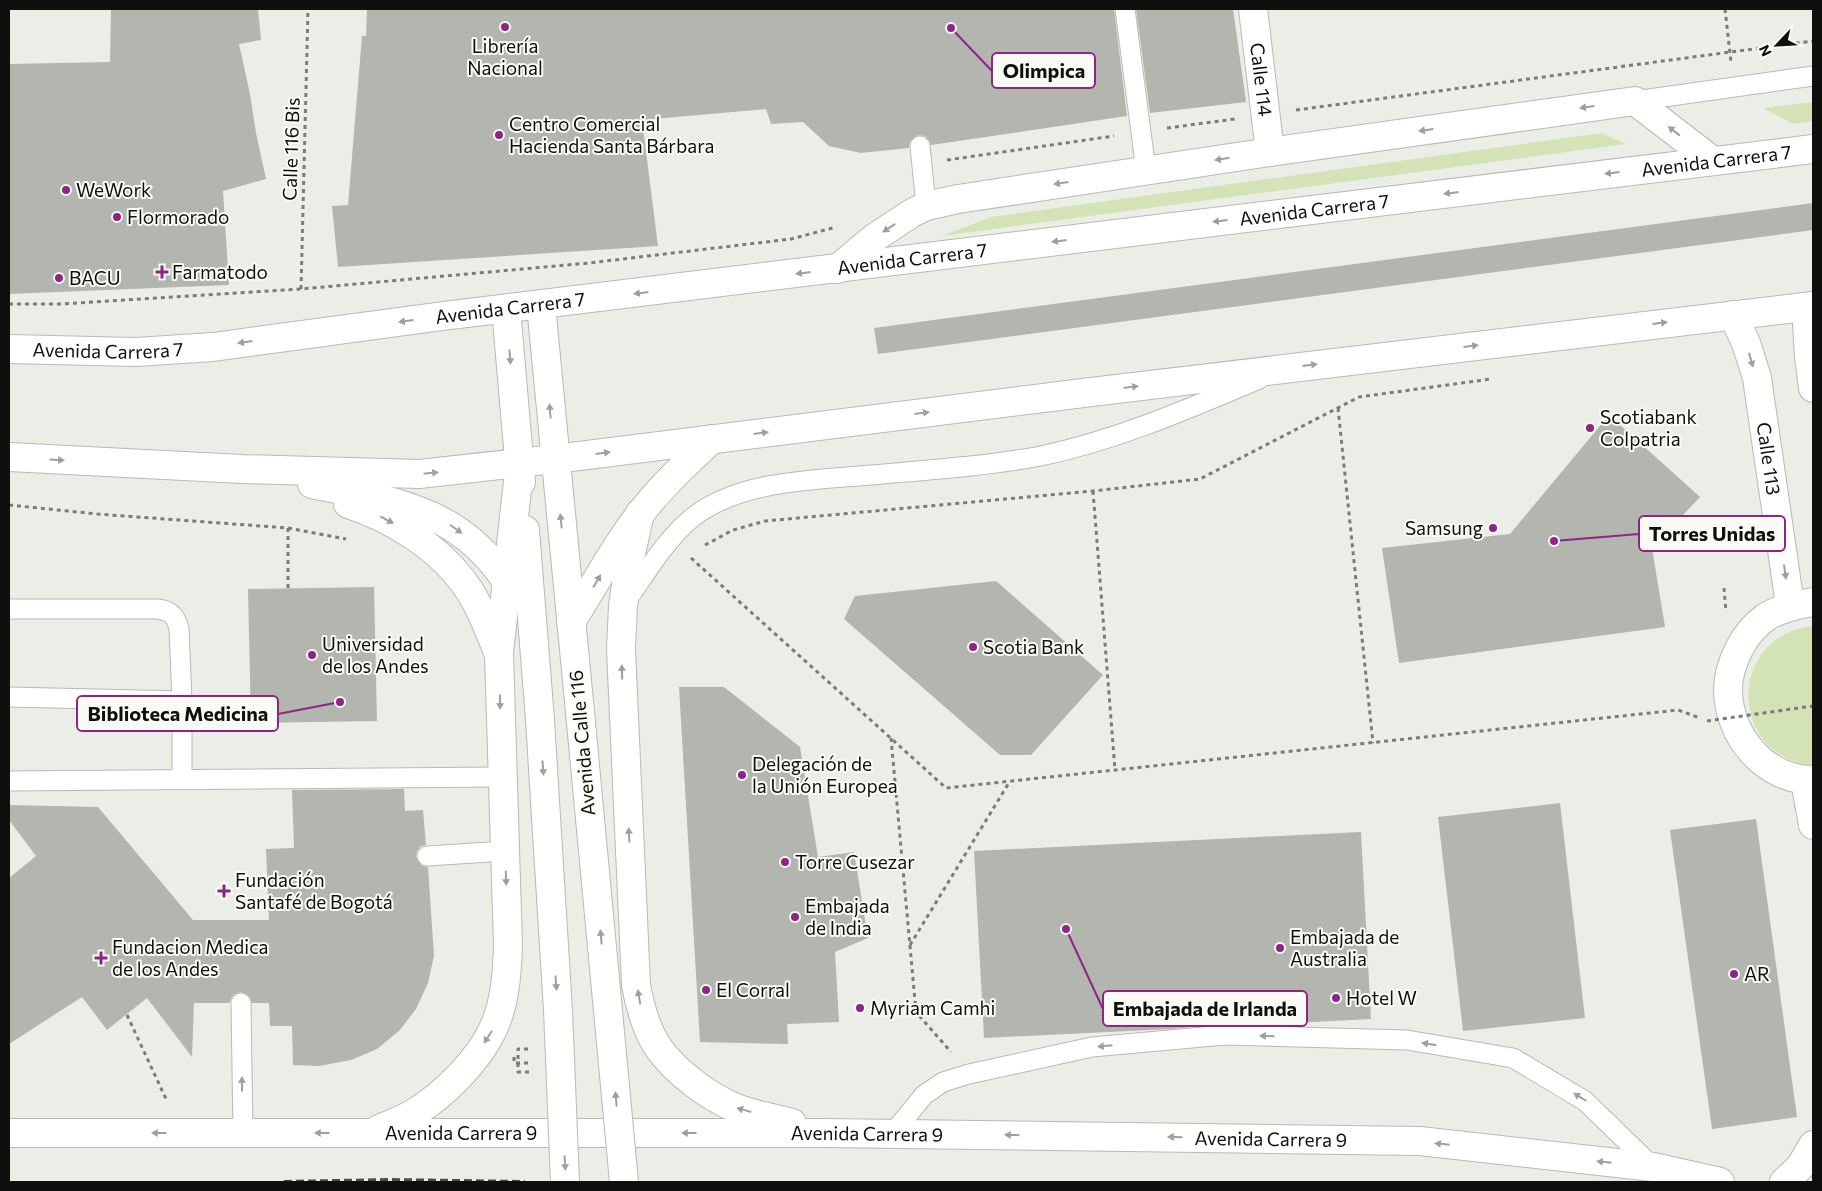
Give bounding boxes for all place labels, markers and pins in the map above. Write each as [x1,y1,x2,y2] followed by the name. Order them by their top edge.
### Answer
[499,21,511,33] marker: Librería Nacional
[467,34,543,79] place label: Librería Nacional
[992,53,1095,88] callout: Olimpica
[509,112,714,157] place label: Centro Comercial Hacienda Santa Bárbara
[493,129,505,141] marker: Centro Comercial Hacienda Santa Bárbara
[76,178,151,201] place label: WeWork
[60,184,72,196] marker: WeWork
[127,205,229,228] place label: Flormorado
[111,211,123,223] marker: Flormorado
[172,260,268,283] place label: Farmatodo
[69,266,121,289] place label: BACU
[156,266,168,278] marker: Farmatodo
[53,272,65,284] marker: BACU
[1600,405,1697,450] place label: Scotiabank Colpatria
[1584,422,1596,434] marker: Scotiabank Colpatria
[1405,516,1483,539] place label: Samsung
[1639,516,1785,551] callout: Torres Unidas
[1487,522,1499,534] marker: Samsung
[322,632,429,677] place label: Universidad de los Andes
[983,635,1084,658] place label: Scotia Bank
[967,641,979,653] marker: Scotia Bank
[306,649,318,661] marker: Universidad de los Andes
[77,696,278,731] callout: Biblioteca Medicina
[752,752,898,797] place label: Delegación de la Unión Europea
[736,769,748,781] marker: Delegación de la Unión Europea
[795,850,915,873] place label: Torre Cusezar
[779,856,791,868] marker: Torre Cusezar
[235,868,393,913] place label: Fundación Santafé de Bogotá
[217,884,231,898] marker: Fundación Santafé de Bogotá
[805,894,890,939] place label: Embajada de India
[789,911,801,923] marker: Embajada de India
[1290,925,1399,970] place label: Embajada de Australia
[112,935,269,980] place label: Fundacion Medica de los Andes
[1274,942,1286,954] marker: Embajada de Australia
[94,951,108,965] marker: Fundacion Medica de los Andes
[1744,962,1770,985] place label: AR
[1728,968,1740,980] marker: AR
[716,978,790,1001] place label: El Corral
[700,984,712,996] marker: El Corral
[1346,986,1417,1009] place label: Hotel W
[1103,991,1307,1026] callout: Embajada de Irlanda
[1330,992,1342,1004] marker: Hotel W
[870,996,995,1019] place label: Myriam Camhi
[854,1002,866,1014] marker: Myriam Camhi

